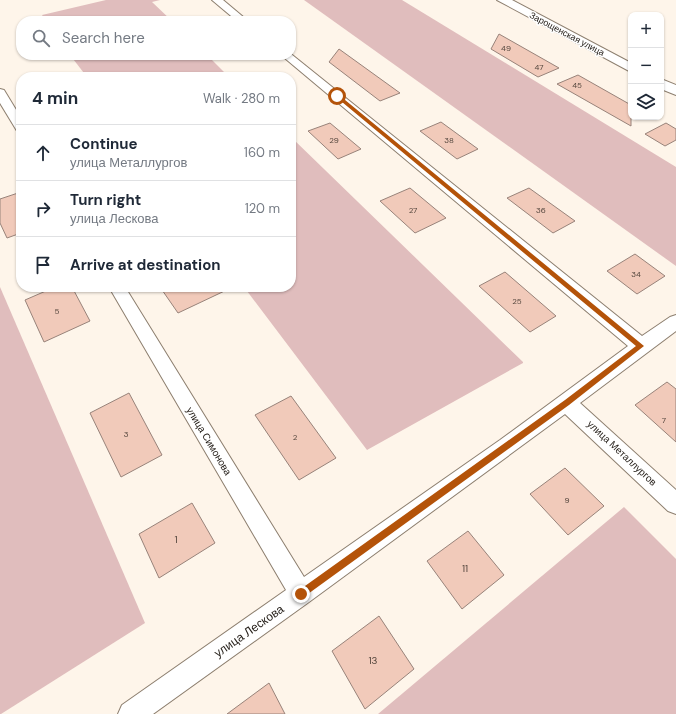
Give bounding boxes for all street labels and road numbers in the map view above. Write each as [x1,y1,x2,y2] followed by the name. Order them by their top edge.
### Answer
[527,9,607,59] street label: Зарощенская улица
[184,405,235,478] street label: улица Симонова
[585,417,659,489] street label: улица Металлургов
[211,601,287,661] street label: улица Лескова

